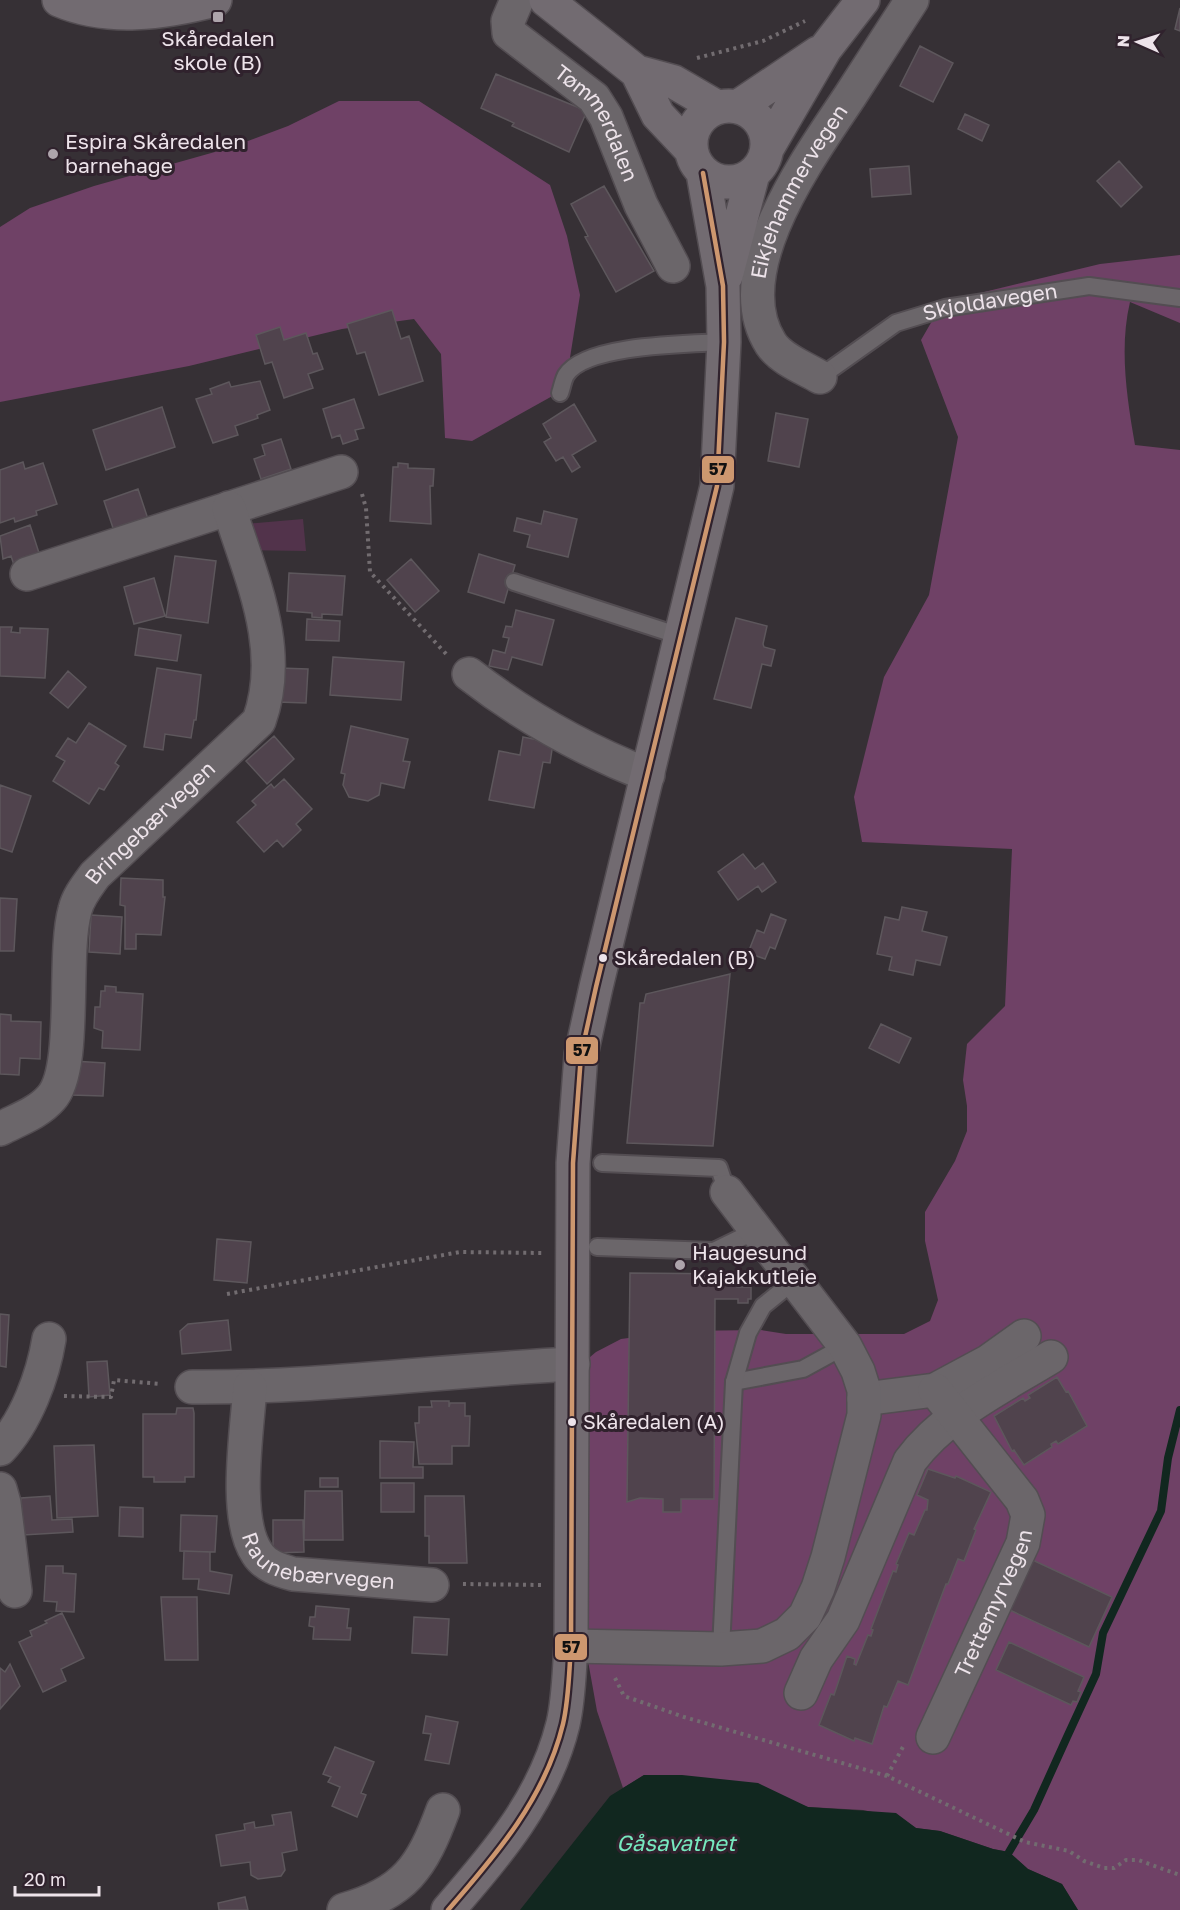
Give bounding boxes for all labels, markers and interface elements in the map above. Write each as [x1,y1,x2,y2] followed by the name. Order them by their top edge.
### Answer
[211,10,225,24] marker: Skåredalen skole (B)
[1108,12,1168,72] north arrow
[161,25,275,75] place label: Skåredalen skole (B)
[1113,35,1133,48] text: N
[550,59,644,185] street label: Tømmerdalen
[745,99,853,281] street label: Eikjehammervegen
[65,128,246,178] place label: Espira Skåredalen barnehage
[46,147,60,161] marker: Espira Skåredalen barnehage
[919,277,1059,326] street label: Skjoldavegen
[701,455,735,484] line badge: 57
[709,459,728,479] text: 57
[79,755,220,889] street label: Bringebærvegen
[614,945,756,969] place label: Skåredalen (B)
[597,952,609,964] marker: Skåredalen (B)
[565,1036,599,1065] line badge: 57
[573,1040,592,1060] text: 57
[692,1239,817,1289] place label: Haugesund Kajakkutleie
[673,1258,687,1272] marker: Haugesund Kajakkutleie
[583,1409,725,1433] place label: Skåredalen (A)
[566,1416,578,1428] marker: Skåredalen (A)
[948,1527,1037,1681] street label: Trettemyrvegen
[237,1528,396,1594] street label: Raunebærvegen
[554,1633,588,1661] line badge: 57
[562,1637,581,1657] text: 57
[616,1829,738,1856] water label: Gåsavatnet
[15,1859,99,1897] scale bar
[24,1868,66,1890] text: 20 m

